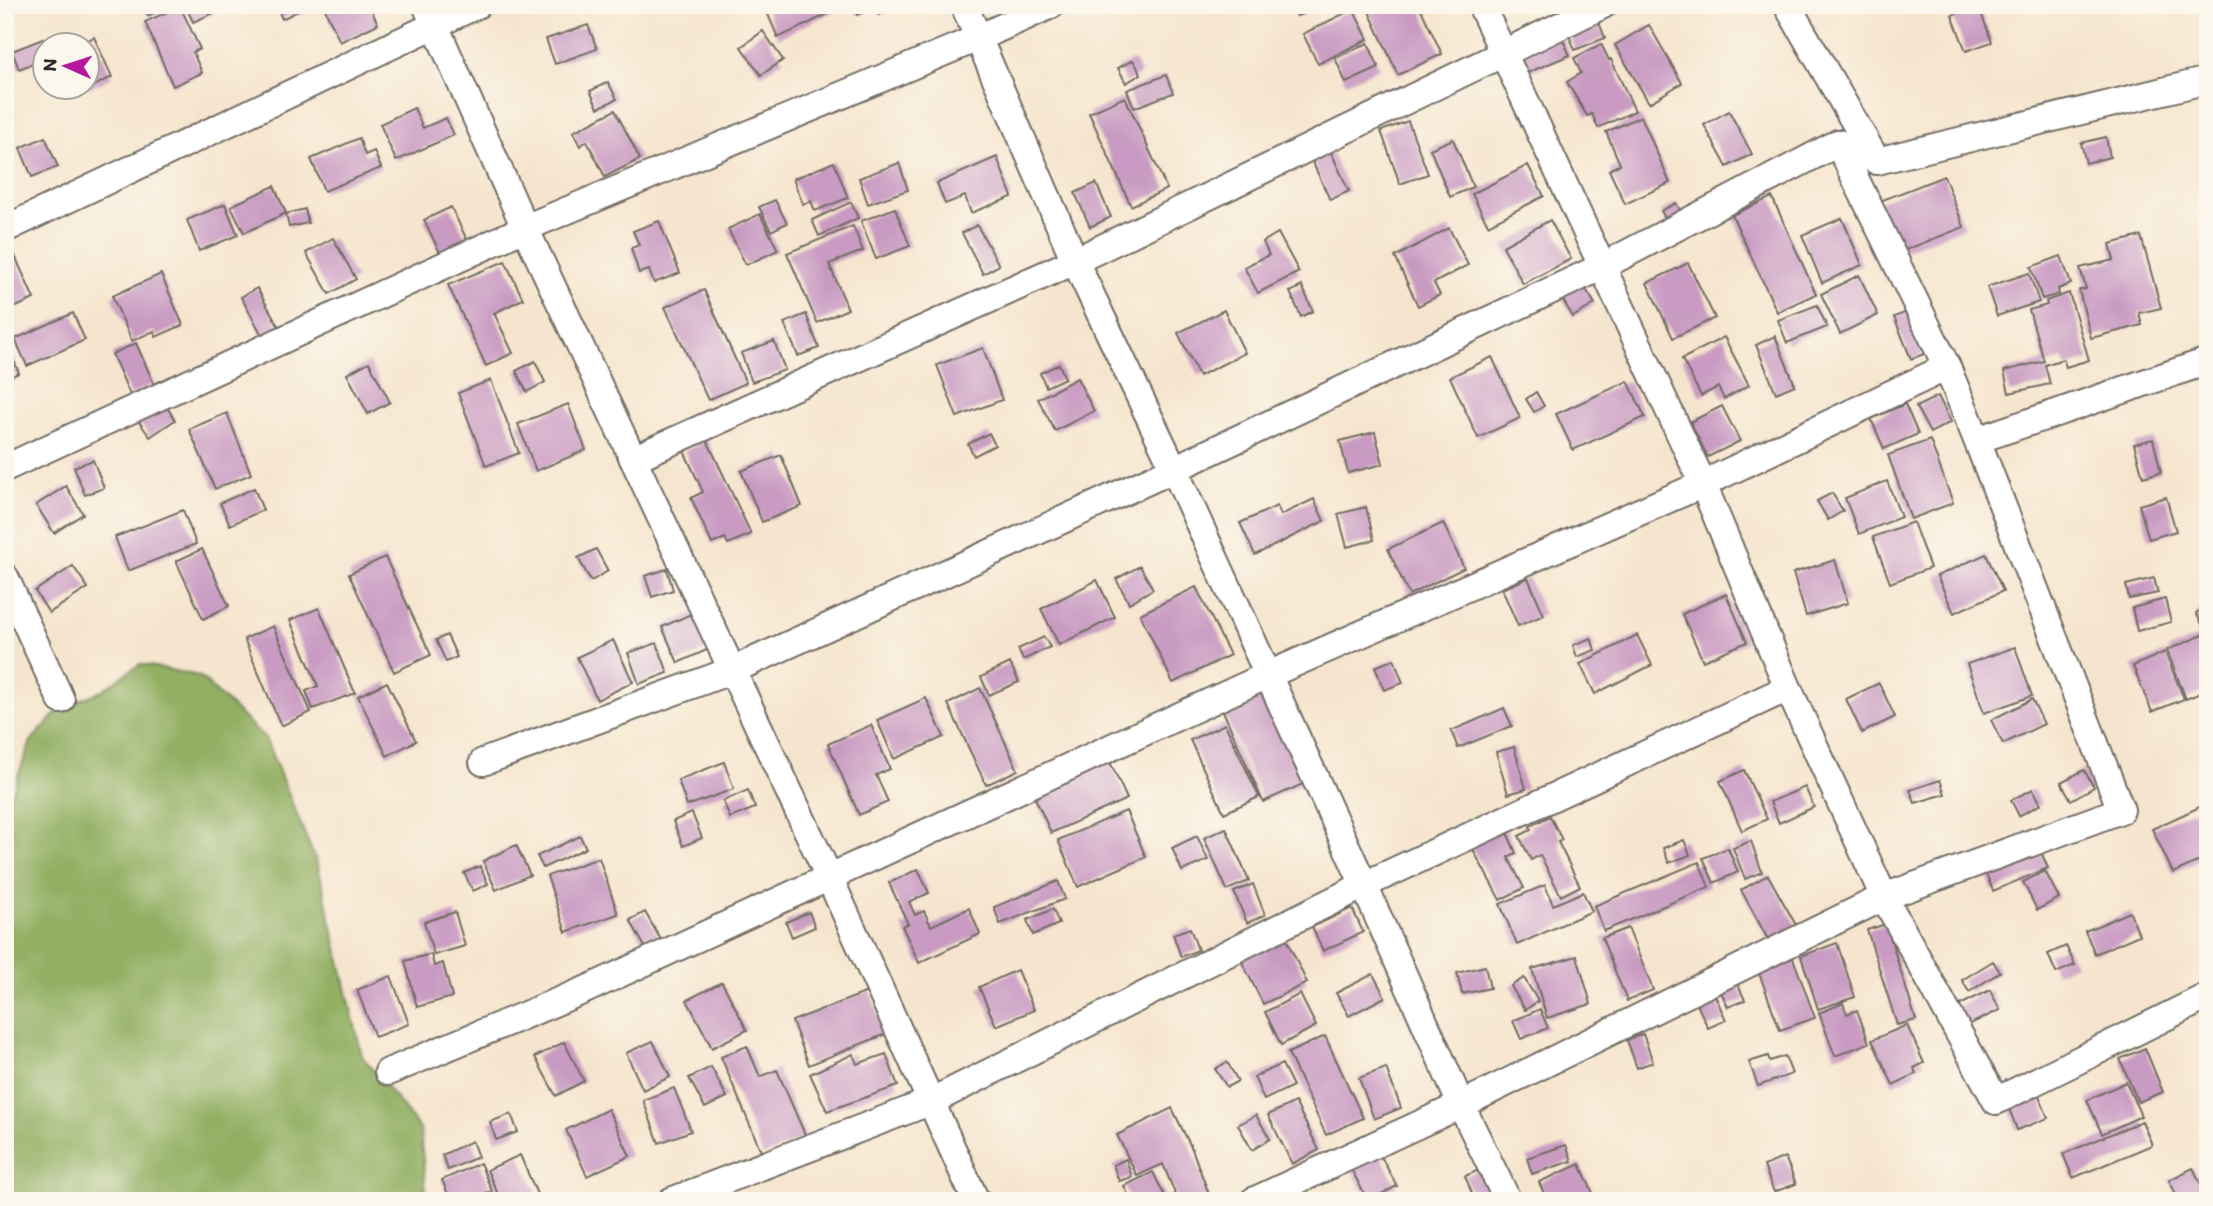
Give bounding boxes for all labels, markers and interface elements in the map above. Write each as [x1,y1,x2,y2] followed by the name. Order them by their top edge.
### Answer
[32,32,102,102] north arrow
[38,58,61,72] text: N

